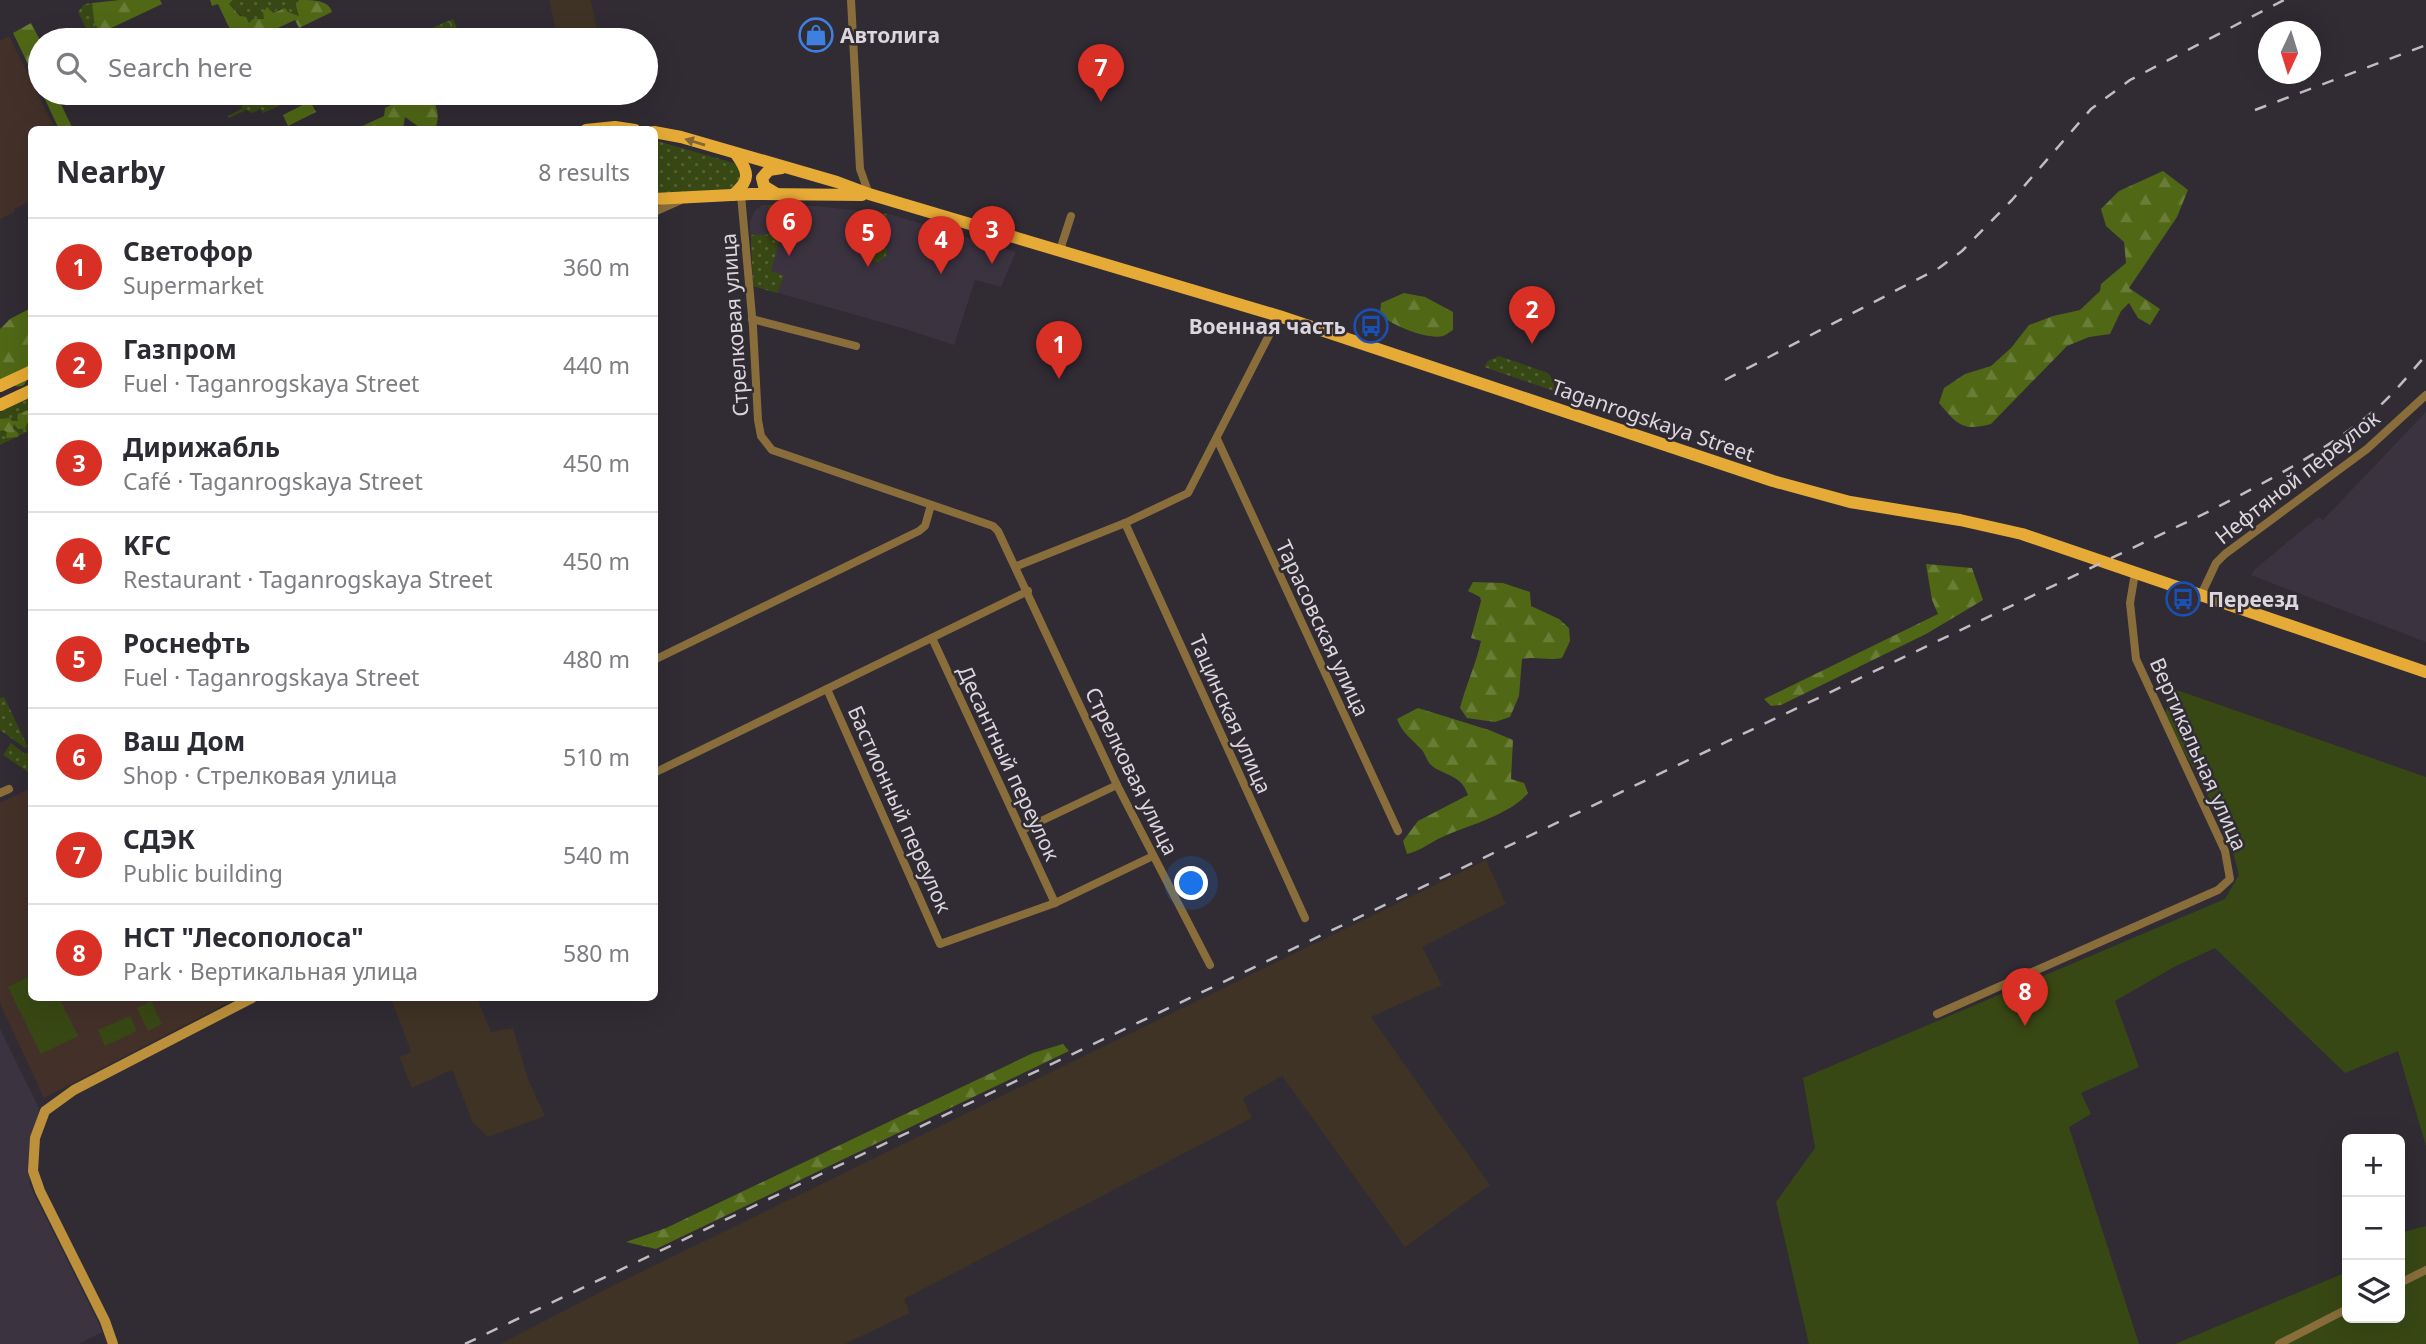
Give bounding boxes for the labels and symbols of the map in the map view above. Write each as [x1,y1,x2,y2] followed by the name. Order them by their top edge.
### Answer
[797,16,835,54] shop icon: Автолига
[840,21,940,49] place label: Автолига
[2258,21,2321,84] north arrow
[1078,44,1124,102] pin: 7
[685,136,706,146] one-way arrow
[766,198,812,256] pin: 6
[969,206,1015,264] pin: 3
[845,209,891,267] pin: 5
[918,216,964,274] pin: 4
[714,232,754,418] street label: Стрелковая улица
[1509,286,1555,344] pin: 2
[1352,307,1390,345] bus stop icon: Военная часть
[1189,312,1346,340] place label: Военная часть
[1036,321,1082,379] pin: 1
[1548,372,1759,468] street label: Taganrogskaya Street
[2209,404,2385,550] street label: Нефтяной переулок
[1270,535,1376,721] street label: Тарасовская улица
[2164,580,2202,618] bus stop icon: Переезд
[2208,585,2299,613] place label: Переезд
[1183,630,1279,798] street label: Тацинская улица
[2144,653,2254,855] street label: Вертикальная улица
[951,661,1067,865] street label: Десантный переулок
[1079,682,1185,860] street label: Стрелковая улица
[842,701,958,917] street label: Бастионный переулок
[1174,866,1208,900] your location
[2002,968,2048,1026] pin: 8

